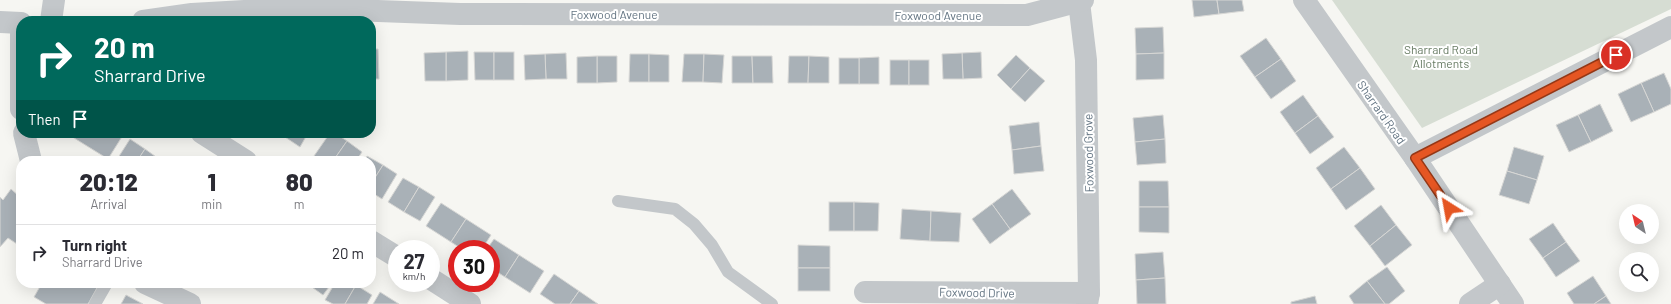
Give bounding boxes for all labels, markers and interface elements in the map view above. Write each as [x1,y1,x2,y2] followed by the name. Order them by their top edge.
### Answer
[570,7,658,21] street label: Foxwood Avenue
[894,8,982,22] street label: Foxwood Avenue
[94,30,155,64] text: 20 m
[28,32,80,84] icon: right
[1599,38,1633,72] pin
[1404,42,1478,70] park label: Sharrard Road Allotments
[1605,44,1627,66] icon: arrive
[94,64,206,86] text: Sharrard Drive
[1355,78,1409,146] street label: Sharrard Road
[69,108,91,130] icon: arrive
[28,110,61,128] text: Then
[1080,113,1096,193] street label: Foxwood Grove
[79,167,138,196] text: 20:12
[208,167,216,196] text: 1
[286,167,313,196] text: 80
[1428,187,1470,229] position arrow
[90,196,127,212] text: Arrival
[201,196,222,212] text: min
[294,196,305,212] text: m
[1619,204,1659,244] north arrow
[1619,204,1659,292] map controls
[62,236,127,254] text: Turn right
[448,240,500,292] speed limit sign: 30
[28,242,50,264] icon: right
[332,244,364,262] text: 20 m
[403,249,425,273] text: 27
[1619,252,1659,292] button: search
[62,254,143,270] text: Sharrard Drive
[403,270,425,282] text: km/h
[939,284,1015,300] street label: Foxwood Drive

